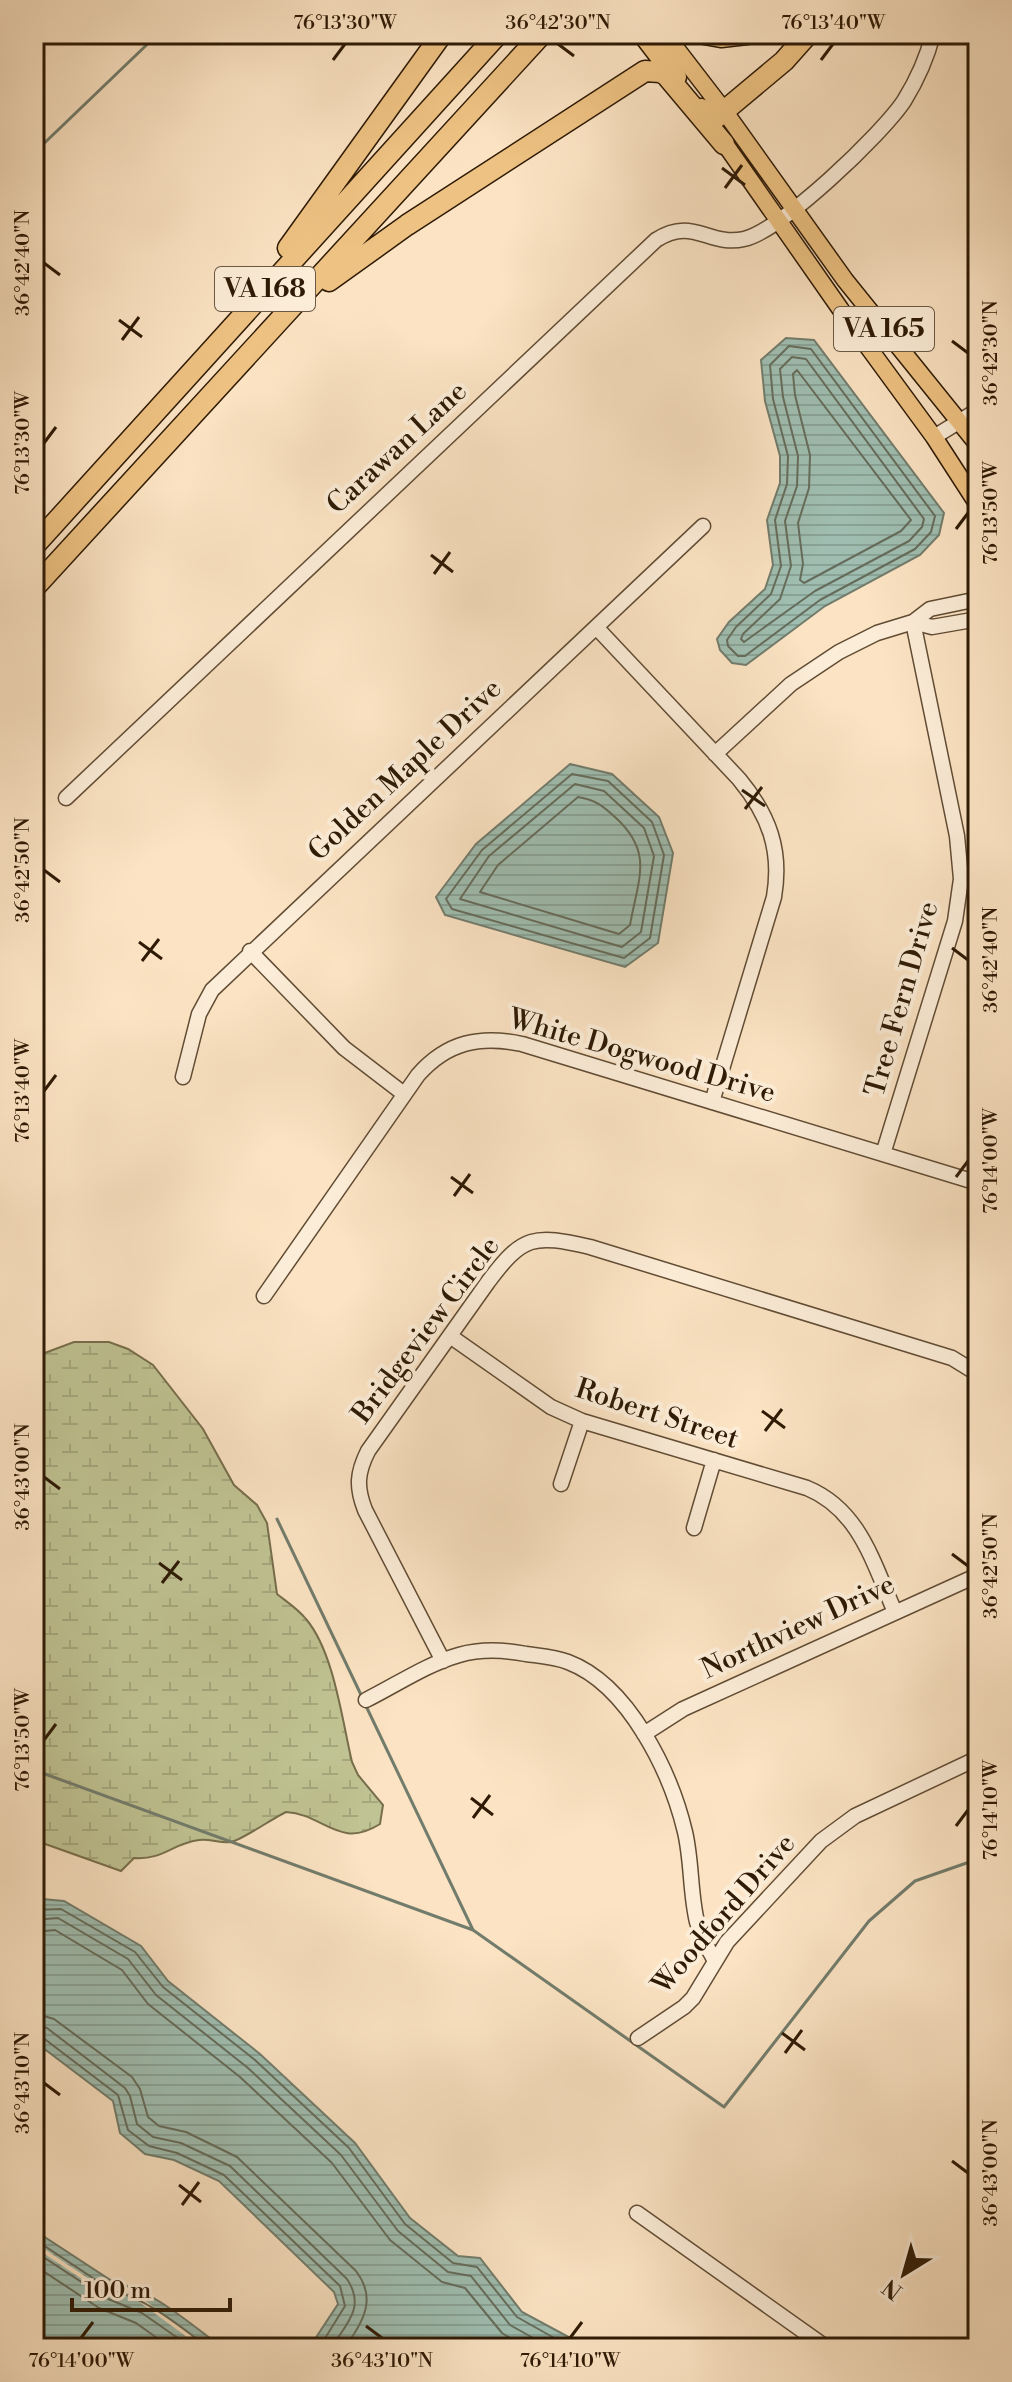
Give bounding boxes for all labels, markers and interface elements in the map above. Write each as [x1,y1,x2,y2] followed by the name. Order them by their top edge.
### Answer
[293,11,398,36] text: 76°13'30"W
[505,11,611,36] text: 36°42'30"N
[781,11,886,36] text: 76°13'40"W
[11,210,36,316] text: 36°42'40"N
[215,267,315,311] road number: VA 168
[979,300,1004,406] text: 36°42'30"N
[834,307,934,351] road number: VA 165
[320,374,474,522] street label: Carawan Lane
[11,390,36,495] text: 76°13'30"W
[979,461,1004,565] text: 76°13'50"W
[301,671,509,869] street label: Golden Maple Drive
[11,817,36,923] text: 36°42'50"N
[857,897,947,1101] street label: Tree Fern Drive
[979,907,1004,1013] text: 36°42'40"N
[504,1001,779,1111] street label: White Dogwood Drive
[11,1038,36,1143] text: 76°13'40"W
[979,1107,1004,1214] text: 76°14'00"W
[344,1230,508,1431] street label: Bridgeview Circle
[571,1371,743,1457] street label: Robert Street
[11,1423,36,1531] text: 36°43'00"N
[979,1513,1004,1619] text: 36°42'50"N
[696,1567,900,1687] street label: Northview Drive
[11,1688,36,1792] text: 76°13'50"W
[979,1759,1004,1860] text: 76°14'10"W
[644,1827,803,2002] street label: Woodford Drive
[11,2032,36,2134] text: 36°43'10"N
[979,2119,1004,2227] text: 36°43'00"N
[864,2234,944,2314] north arrow
[72,2262,230,2312] scale bar
[877,2272,908,2305] text: N
[84,2276,151,2306] text: 100 m
[28,2349,135,2374] text: 76°14'00"W
[331,2349,433,2374] text: 36°43'10"N
[520,2349,621,2374] text: 76°14'10"W

